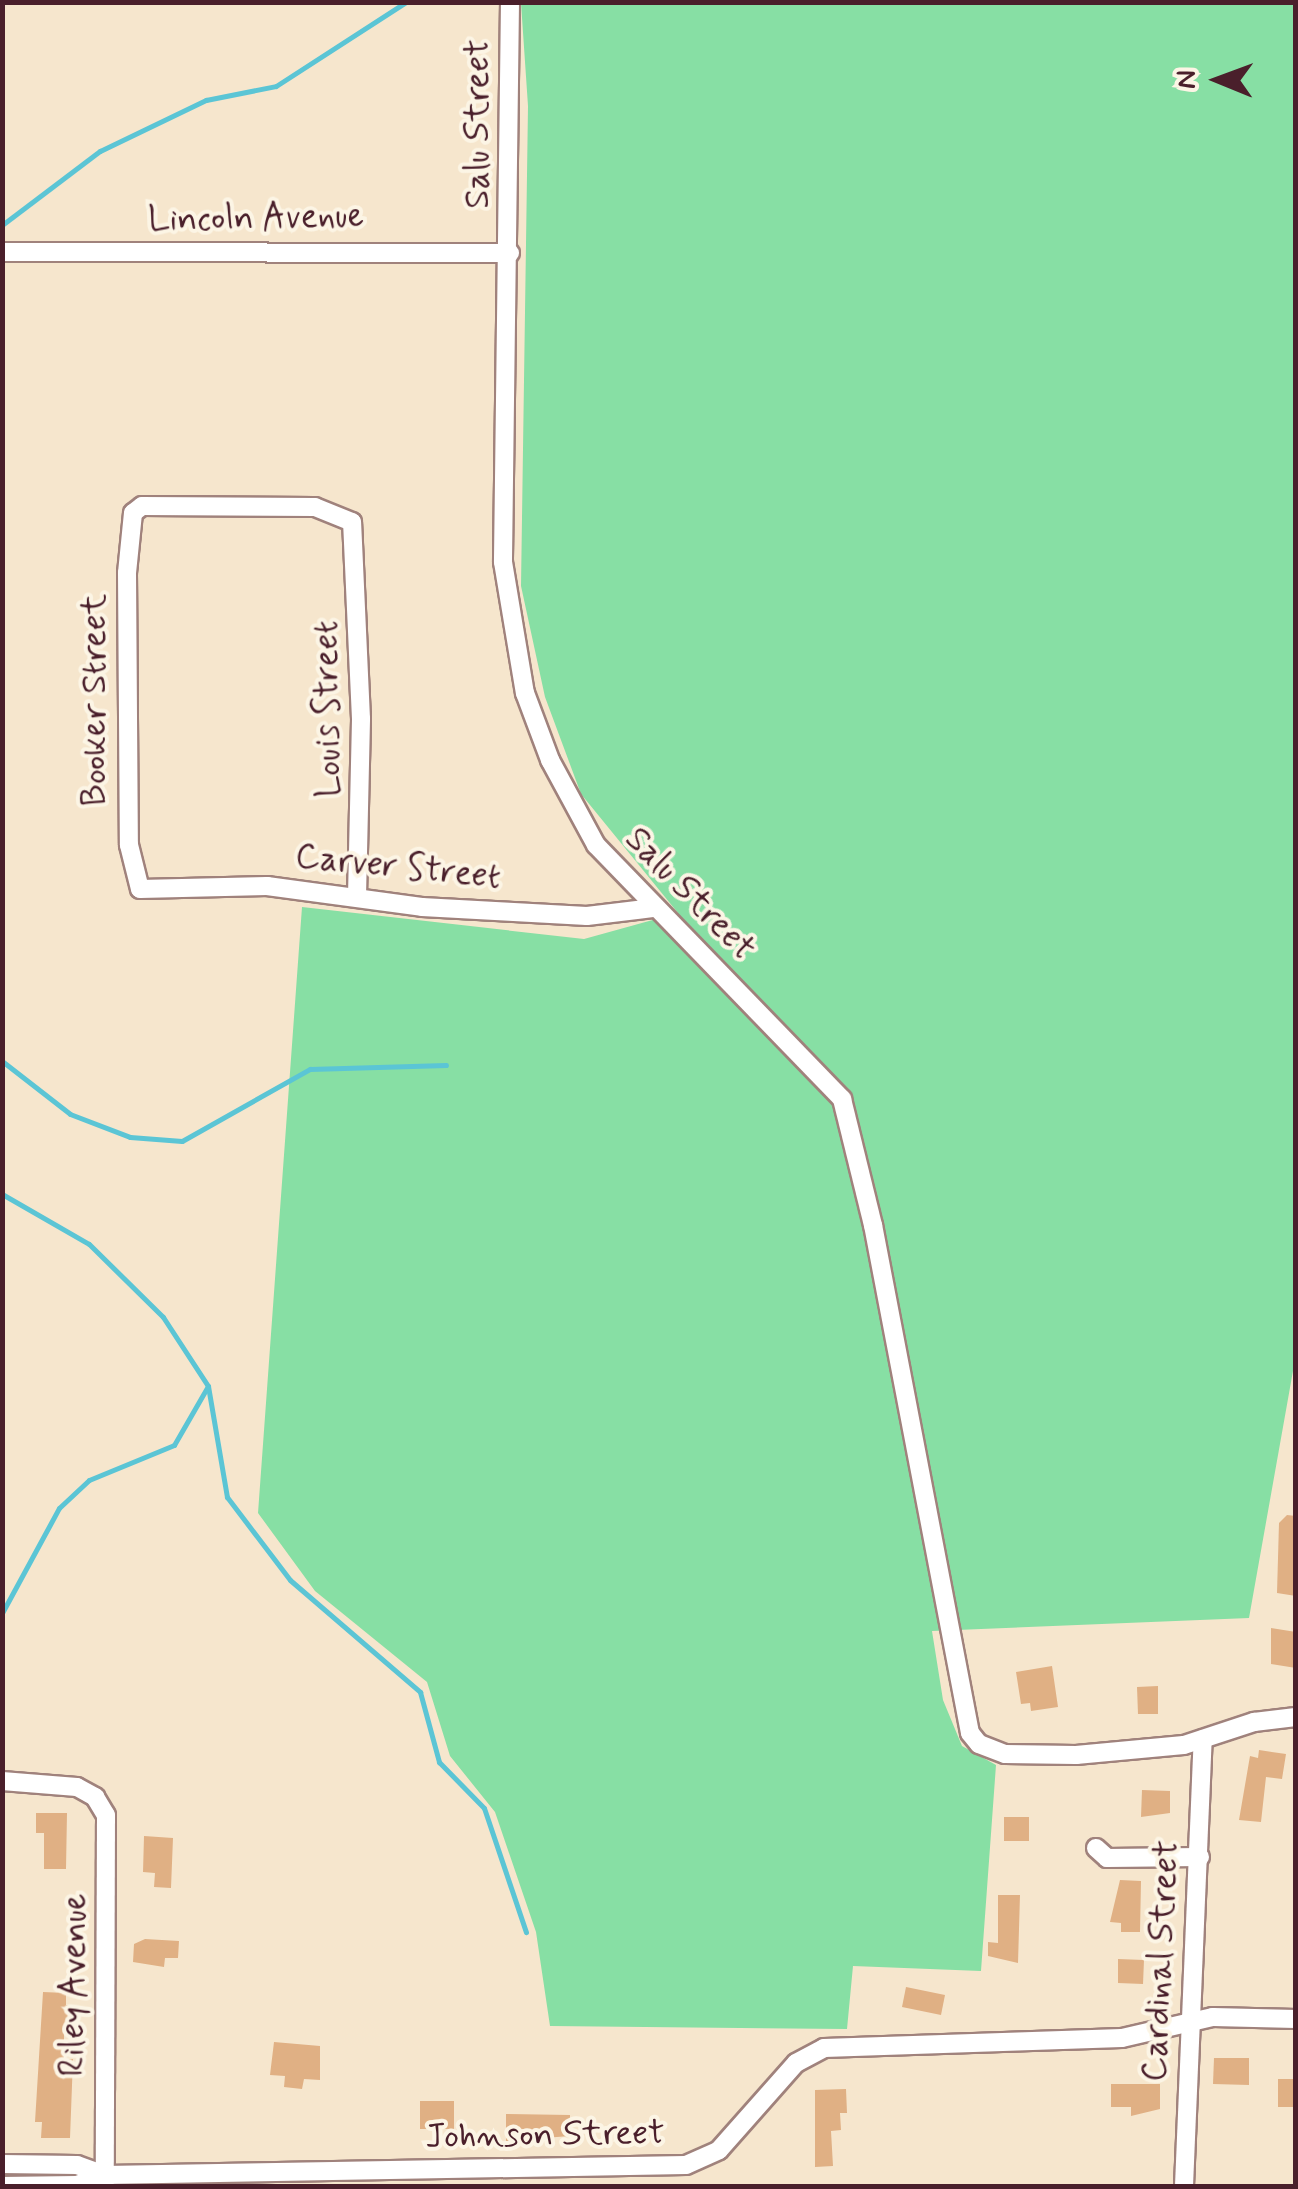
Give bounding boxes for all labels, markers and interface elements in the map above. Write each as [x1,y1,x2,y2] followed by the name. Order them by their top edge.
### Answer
[1168,30,1268,130] north arrow
[457,40,499,208] street label: Salu Street
[1169,70,1206,89] text: N
[143,195,369,241] street label: Lincoln Avenue
[74,594,116,806] street label: Booker Street
[305,617,351,801] street label: Louis Street
[617,819,763,969] street label: Salu Street
[290,835,506,899] street label: Carver Street
[1134,1840,1188,2082] street label: Cardinal Street
[51,1890,97,2080] street label: Riley Avenue
[426,2112,664,2158] street label: Johnson Street

